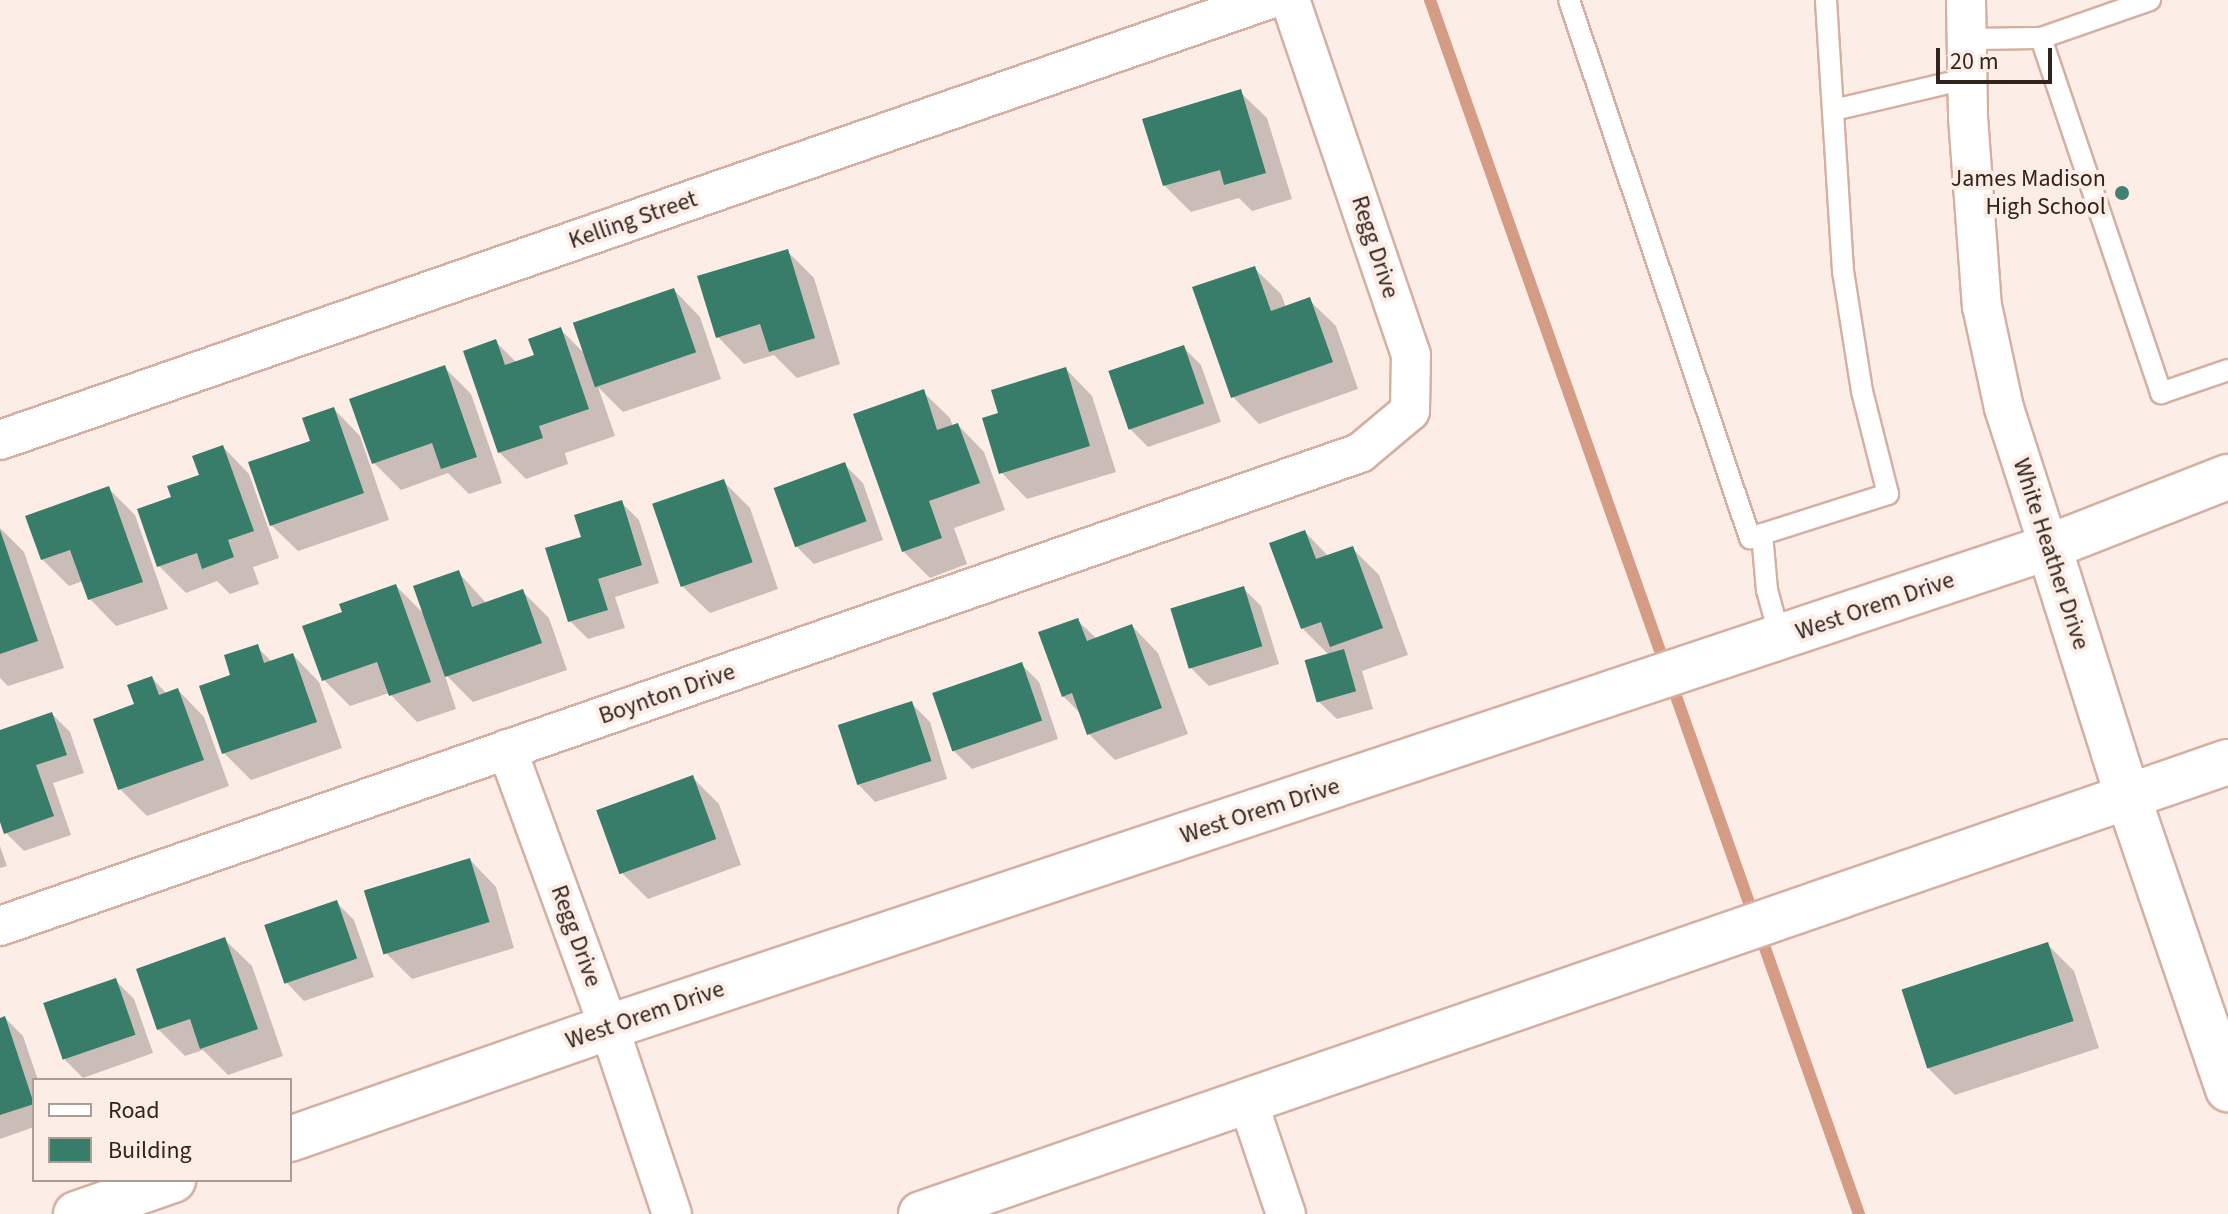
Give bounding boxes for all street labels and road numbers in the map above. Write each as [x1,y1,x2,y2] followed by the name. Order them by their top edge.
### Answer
[565,185,701,255] street label: Kelling Street
[1345,192,1405,302] street label: Regg Drive
[2006,455,2096,653] street label: White Heather Drive
[1792,565,1958,647] street label: West Orem Drive
[595,657,739,731] street label: Boynton Drive
[1177,772,1343,850] street label: West Orem Drive
[544,881,608,991] street label: Regg Drive
[562,974,728,1056] street label: West Orem Drive

